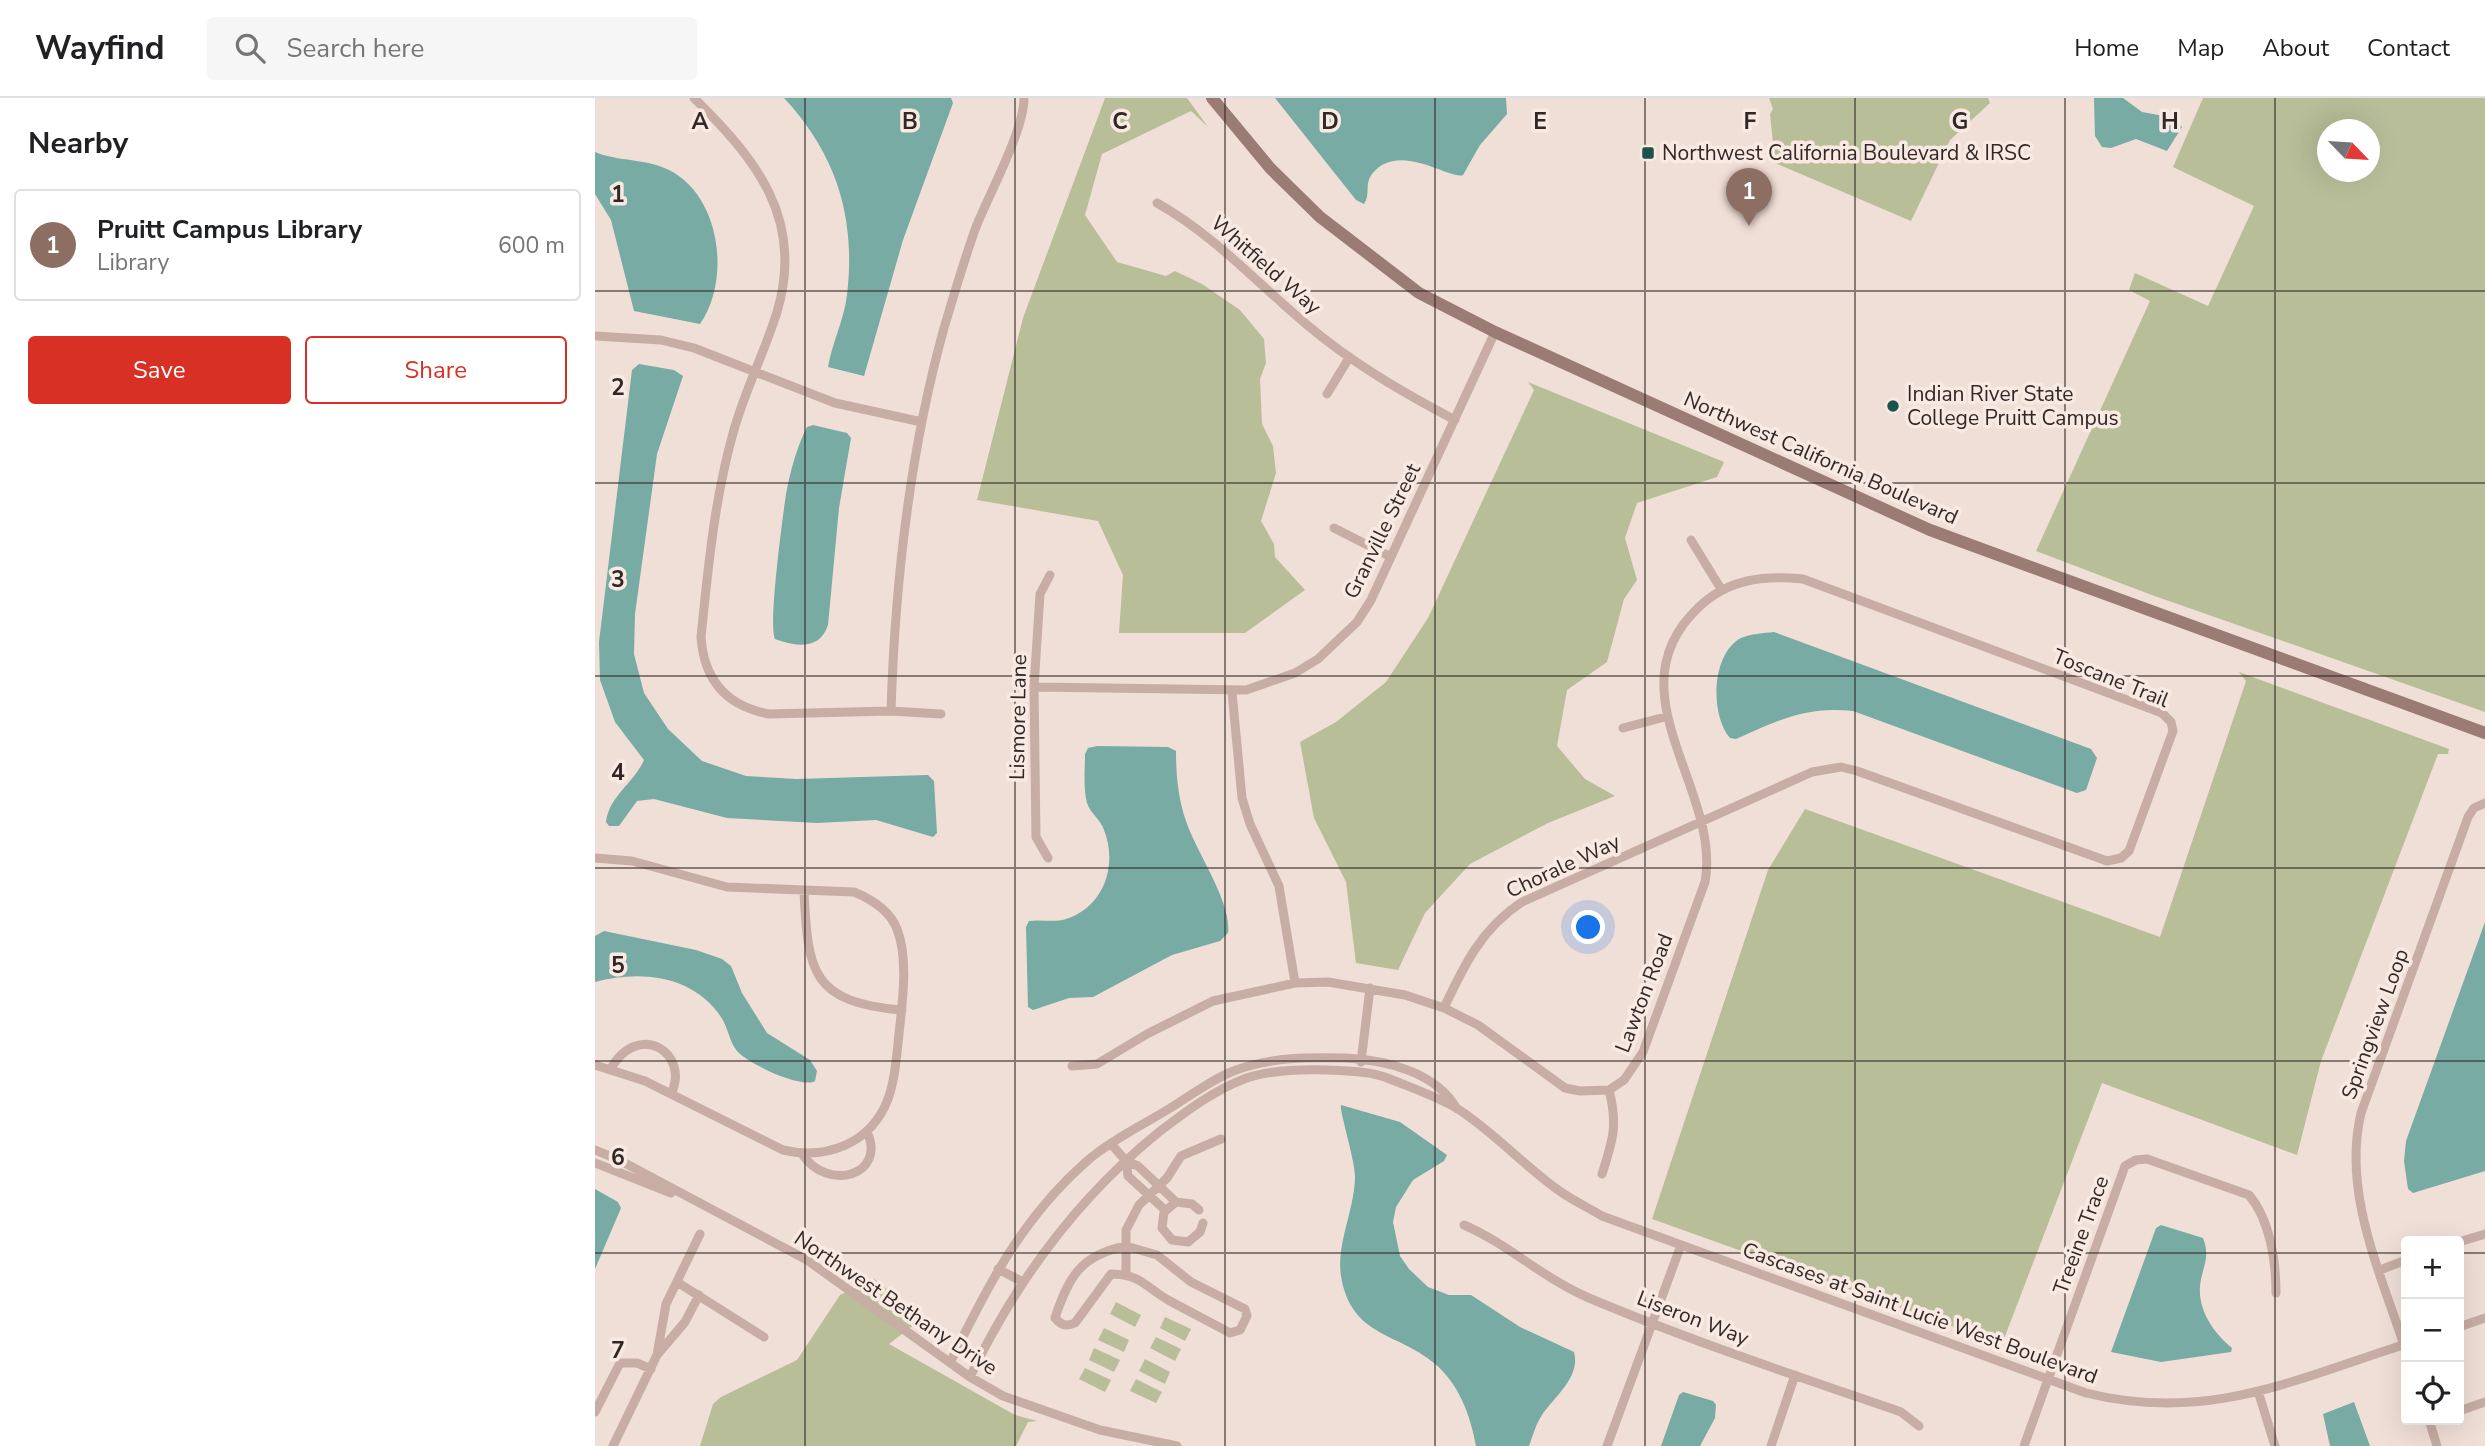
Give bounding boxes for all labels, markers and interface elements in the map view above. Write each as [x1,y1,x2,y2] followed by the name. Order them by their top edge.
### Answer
[207,17,697,80] search box
[35,26,165,71] text: Wayfind
[231,29,269,67] icon: search
[287,31,424,66] text: Search here
[2074,32,2139,64] text: Home
[2177,32,2224,64] text: Map
[2262,32,2329,64] text: About
[2367,32,2450,64] text: Contact
[691,106,709,137] text: A
[902,106,918,137] text: B
[1112,106,1128,137] text: C
[1321,106,1339,137] text: D
[1533,106,1547,137] text: E
[1744,106,1757,137] text: F
[1952,106,1968,137] text: G
[2161,106,2179,137] text: H
[2317,119,2380,182] north arrow
[28,123,128,164] text: Nearby
[1662,139,2031,167] place label: Northwest California Boulevard & IRSC
[1640,145,1656,161] marker: Northwest California Boulevard & IRSC
[1726,168,1772,226] pin: 1
[611,179,625,210] text: 1
[1205,209,1327,321] street label: Whitfield Way
[97,212,362,247] text: Pruitt Campus Library
[46,230,60,261] text: 1
[498,230,565,261] text: 600 m
[97,247,169,278] text: Library
[28,336,291,404] button: Save
[305,336,567,404] button: Share
[611,372,625,403] text: 2
[1907,380,2119,432] place label: Indian River State College Pruitt Campus
[1680,385,1962,531] street label: Northwest California Boulevard
[1885,398,1901,414] marker: Indian River State College Pruitt Campus
[1337,458,1427,603] street label: Granville Street
[611,564,625,595] text: 3
[2049,642,2174,714] street label: Toscane Trail
[1003,654,1033,780] street label: Lismore Lane
[611,757,625,788] text: 4
[1501,827,1625,905] street label: Chorale Way
[1571,910,1605,944] your location
[1608,929,1680,1057] street label: Lawton Road
[2335,945,2415,1103] street label: Springview Loop
[611,950,625,981] text: 5
[611,1142,625,1173] text: 6
[2047,1172,2115,1298] street label: Treeine Trace
[789,1224,1003,1382] street label: Northwest Bethany Drive
[1738,1236,2102,1390] street label: Cascases at Saint Lucie West Boulevard
[2401,1236,2464,1425] map controls
[2401,1236,2464,1299] button: +
[1633,1284,1753,1352] street label: Liseron Way
[2401,1299,2464,1362] button: −
[611,1335,625,1366] text: 7
[2401,1362,2464,1425] button: locate

